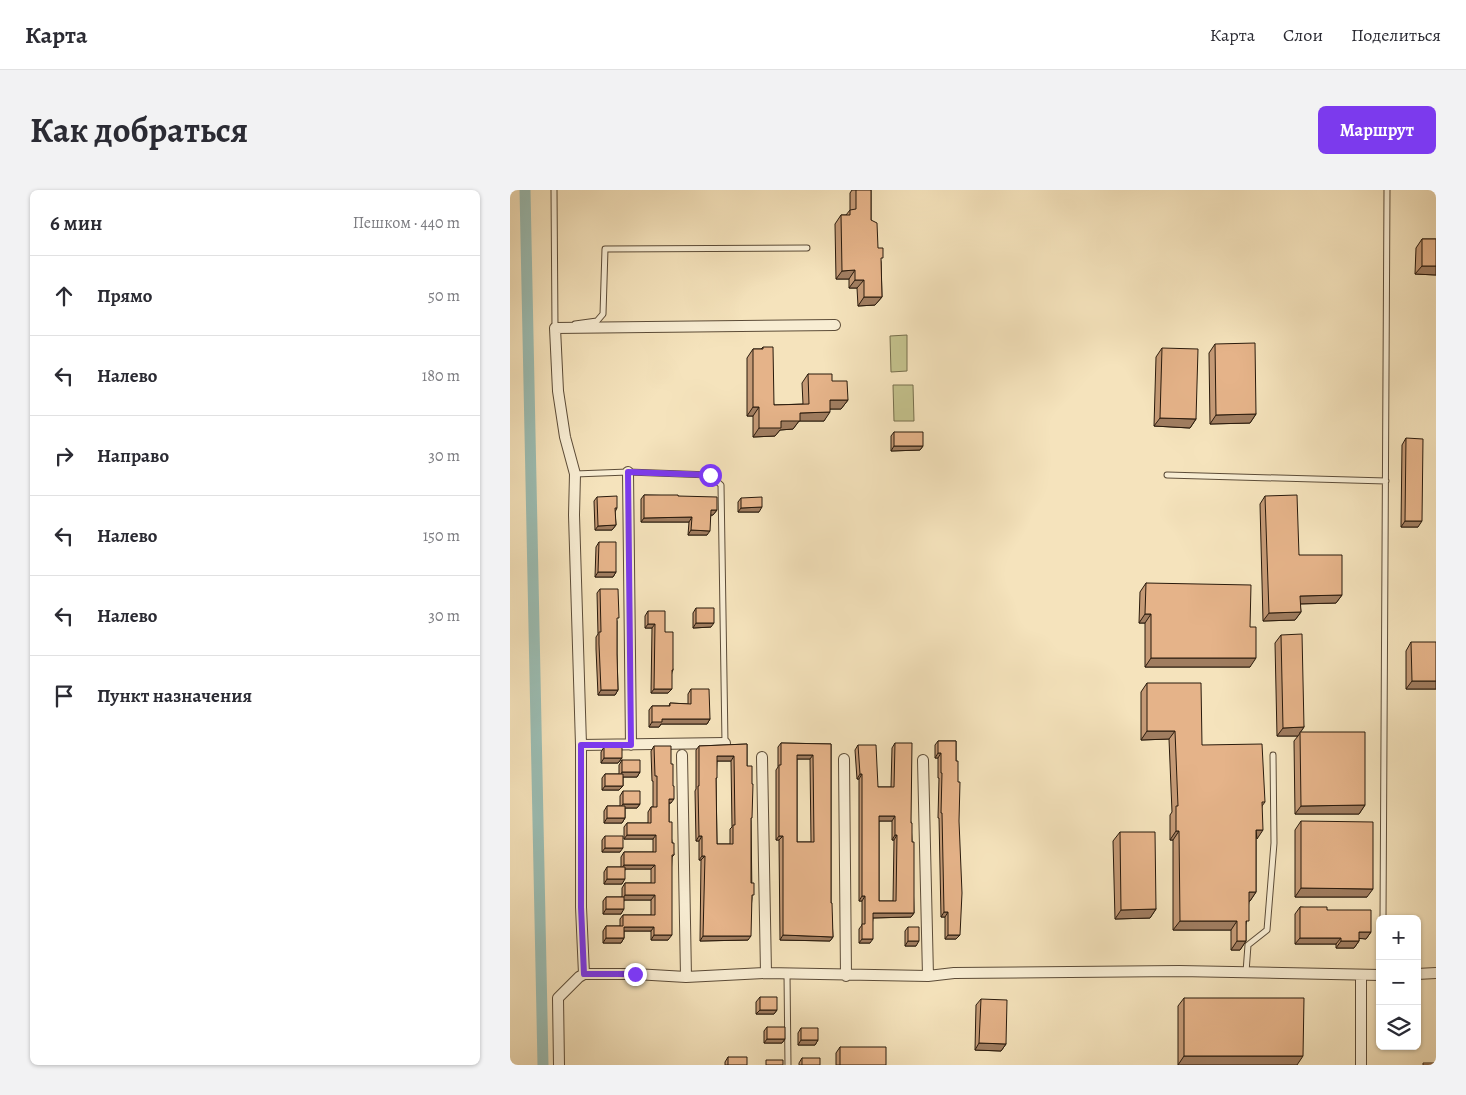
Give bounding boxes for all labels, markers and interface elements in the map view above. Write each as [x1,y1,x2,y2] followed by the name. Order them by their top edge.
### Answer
[25,19,87,51] text: Карта
[1210,23,1255,47] text: Карта
[1283,23,1323,47] text: Слои
[1351,23,1441,47] text: Поделиться
[30,106,248,154] text: Как добраться
[1318,106,1436,154] button: Маршрут
[50,209,102,237] text: 6 мин
[353,212,460,234] text: Пешком · 440 m
[50,282,78,310] icon: ahead
[97,283,152,309] text: Прямо
[428,285,460,307] text: 50 m
[50,362,78,390] icon: left
[97,363,157,389] text: Налево
[422,365,460,387] text: 180 m
[50,442,78,470] icon: right
[97,443,169,469] text: Направо
[428,445,460,467] text: 30 m
[699,464,722,487] route start
[50,522,78,550] icon: left
[97,523,157,549] text: Налево
[423,525,460,547] text: 150 m
[50,602,78,630] icon: left
[97,603,157,629] text: Налево
[428,605,460,627] text: 30 m
[50,682,78,710] icon: arrive
[97,683,252,709] text: Пункт назначения
[1376,915,1421,1050] map controls
[1376,915,1421,960] button: +
[1376,960,1421,1005] button: −
[624,963,647,986] route end
[1376,1005,1421,1050] button: layers

